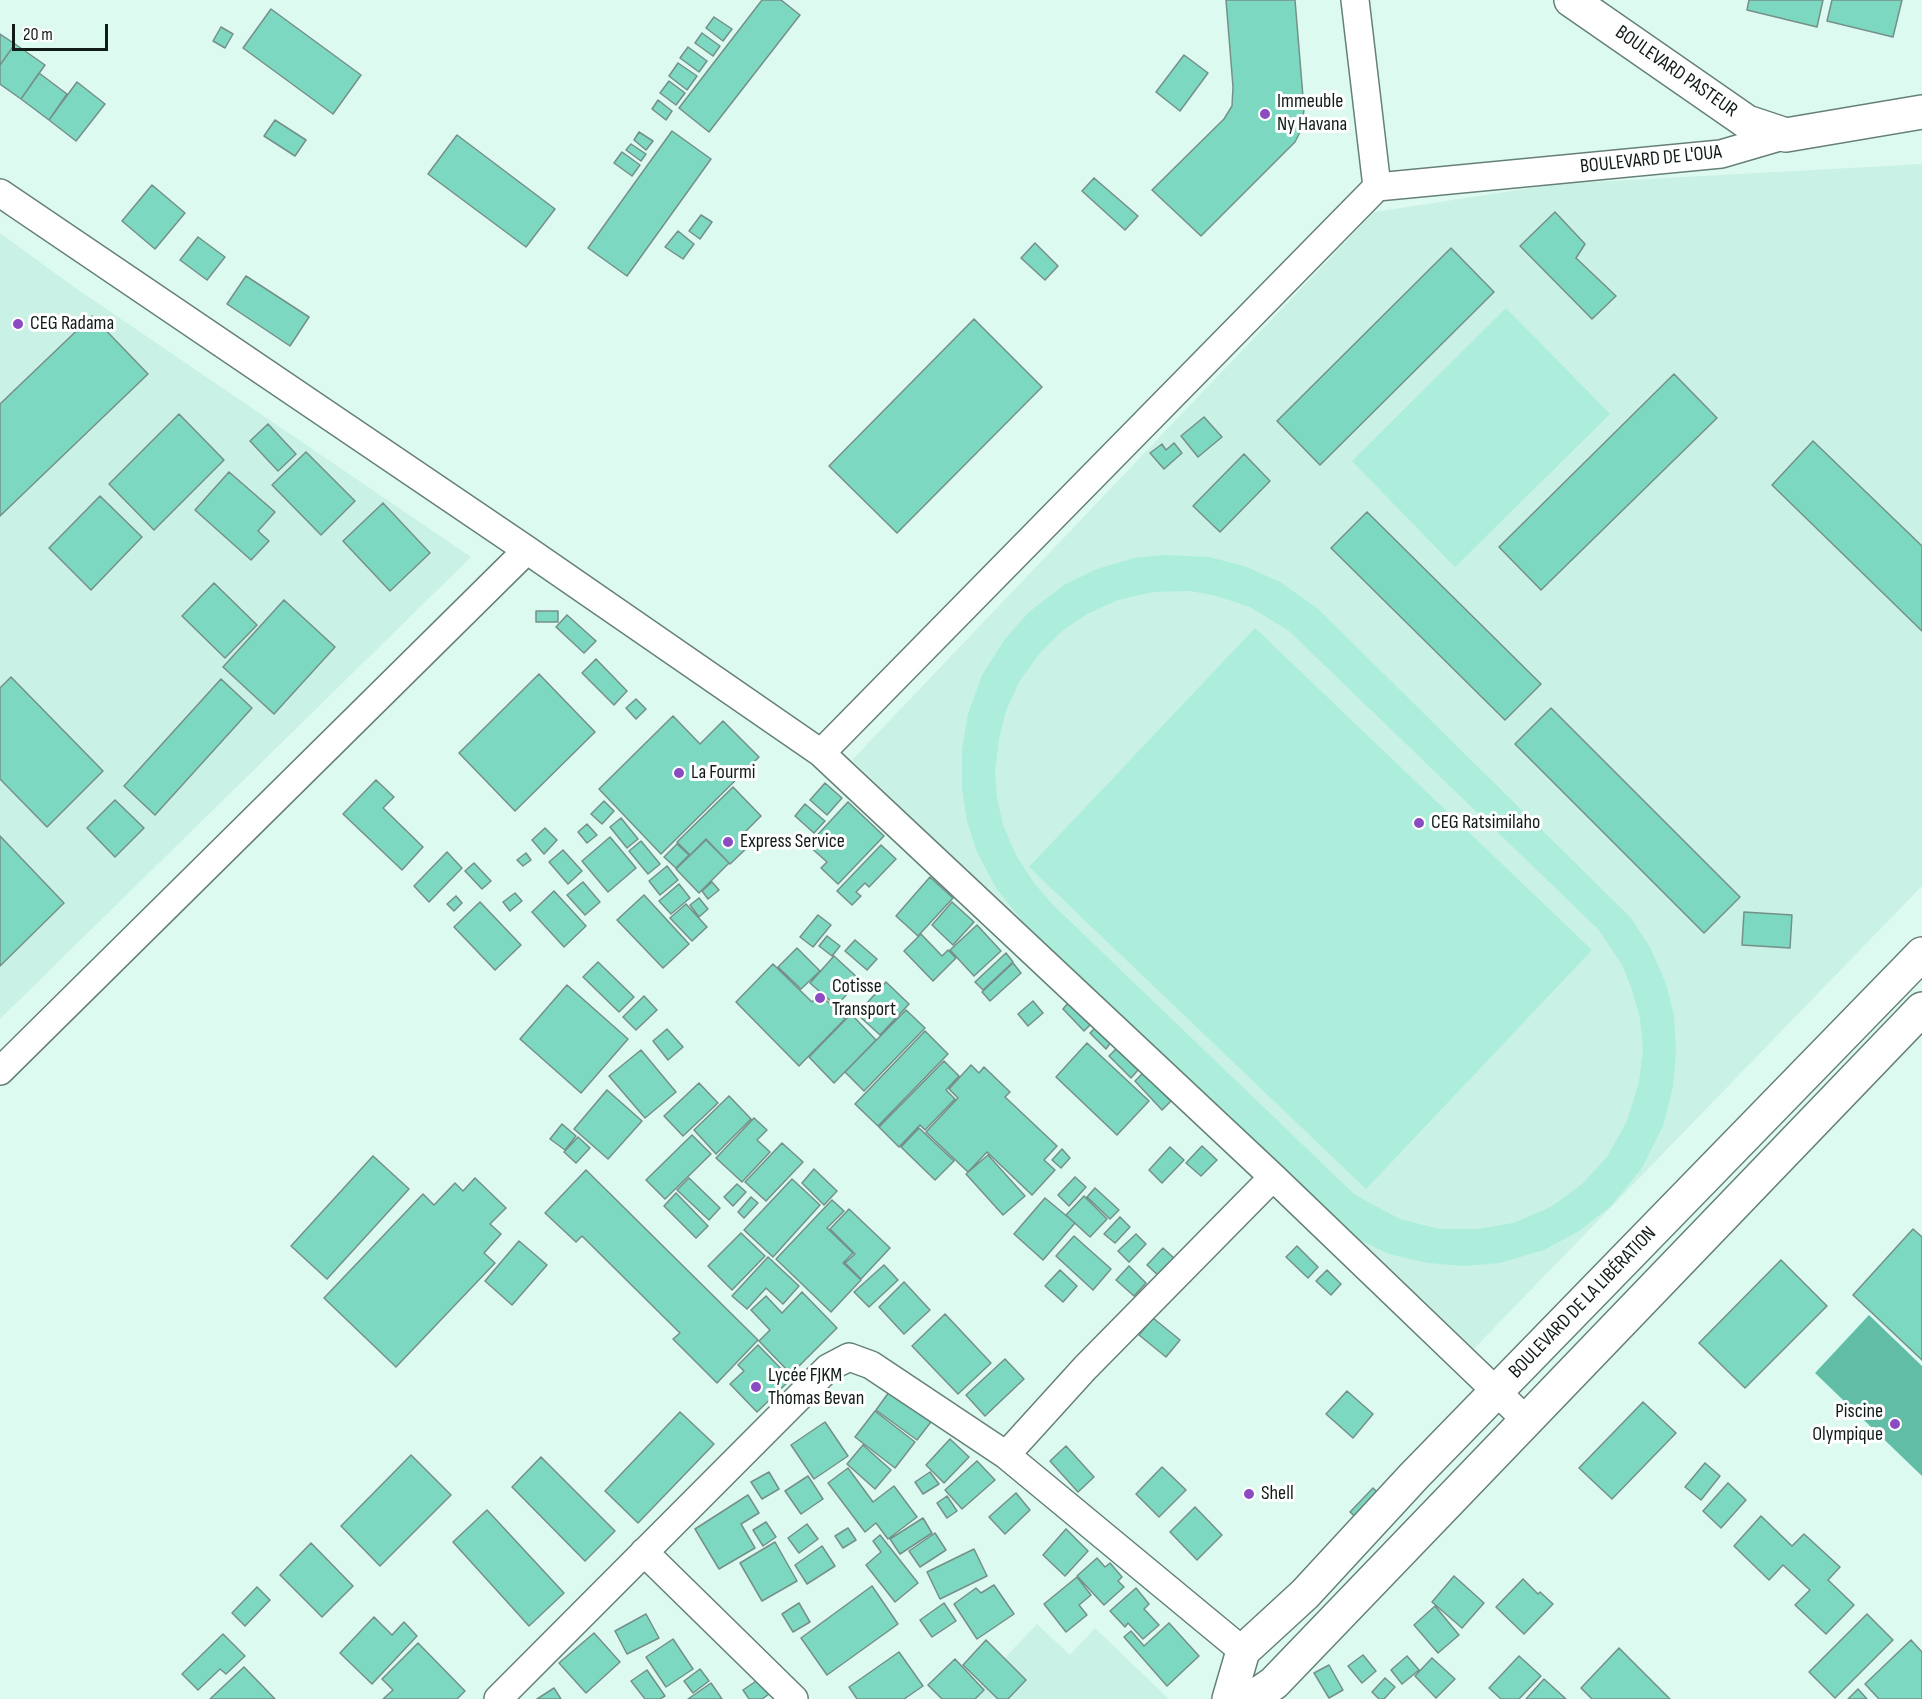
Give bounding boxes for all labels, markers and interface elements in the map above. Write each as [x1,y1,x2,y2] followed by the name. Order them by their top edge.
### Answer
[15,12,111,50] scale bar
[1610,21,1742,123] street label: BOULEVARD PASTEUR
[23,24,53,45] text: 20 m
[1277,90,1347,137] place label: Immeuble Ny Havana
[1258,107,1272,121] marker: Immeuble Ny Havana
[1579,141,1723,179] street label: BOULEVARD DE L'OUA
[30,312,114,336] place label: CEG Radama
[11,317,25,331] marker: CEG Radama
[691,761,756,785] place label: La Fourmi
[672,766,686,780] marker: La Fourmi
[1431,811,1540,835] place label: CEG Ratsimilaho
[1412,816,1426,830] marker: CEG Ratsimilaho
[740,830,845,854] place label: Express Service
[721,835,735,849] marker: Express Service
[832,975,896,1022] place label: Cotisse Transport
[813,991,827,1005] marker: Cotisse Transport
[1504,1222,1662,1384] street label: BOULEVARD DE LA LIBÉRATION
[768,1364,864,1411] place label: Lycée FJKM Thomas Bevan
[749,1380,763,1394] marker: Lycée FJKM Thomas Bevan
[1812,1400,1883,1447] place label: Piscine Olympique
[1888,1417,1902,1431] marker: Piscine Olympique
[1261,1482,1294,1506] place label: Shell
[1242,1487,1256,1501] marker: Shell

